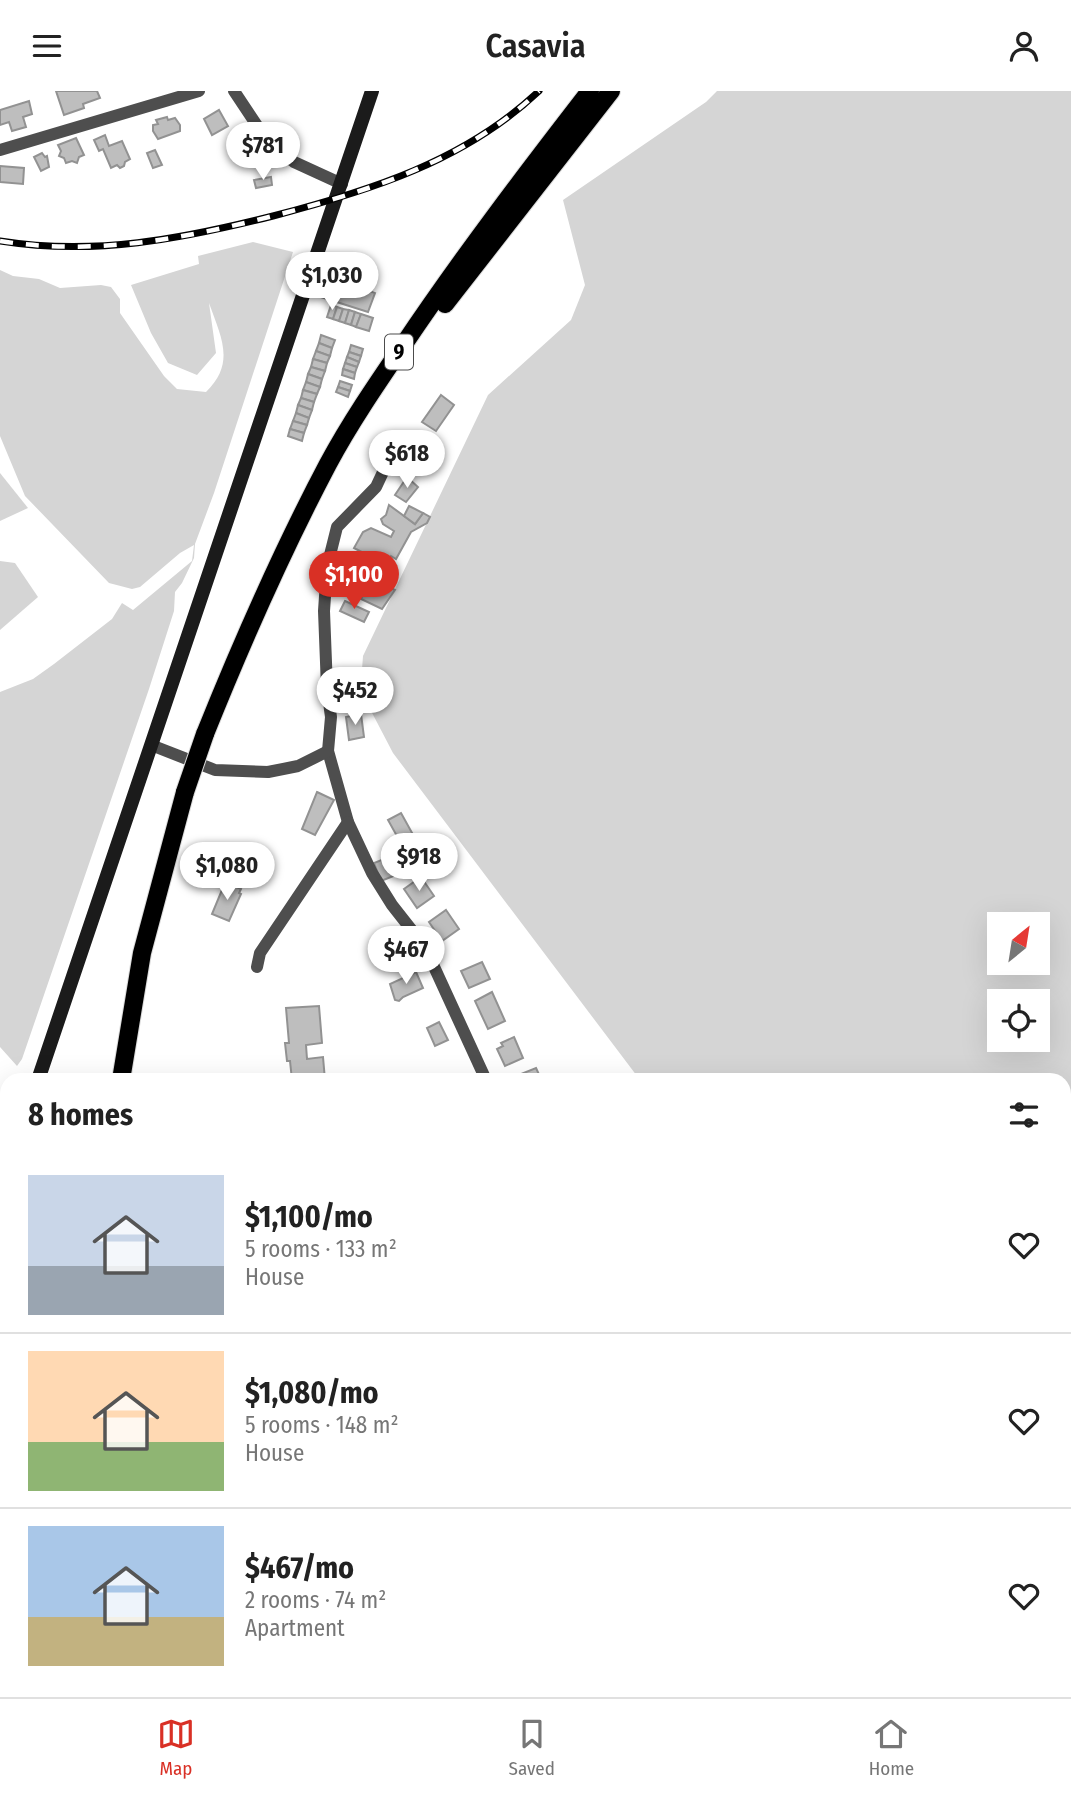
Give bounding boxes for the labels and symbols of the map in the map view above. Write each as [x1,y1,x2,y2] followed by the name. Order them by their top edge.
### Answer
[222,123,304,182] pin: $781
[275,253,389,312] pin: $1,030
[385,335,413,369] road number: 9
[366,431,448,490] pin: $618
[297,552,411,611] pin: $1,100
[314,667,396,727] pin: $452
[378,833,460,893] pin: $918
[170,843,284,902] pin: $1,080
[987,912,1050,975] north arrow
[365,927,447,986] pin: $467

